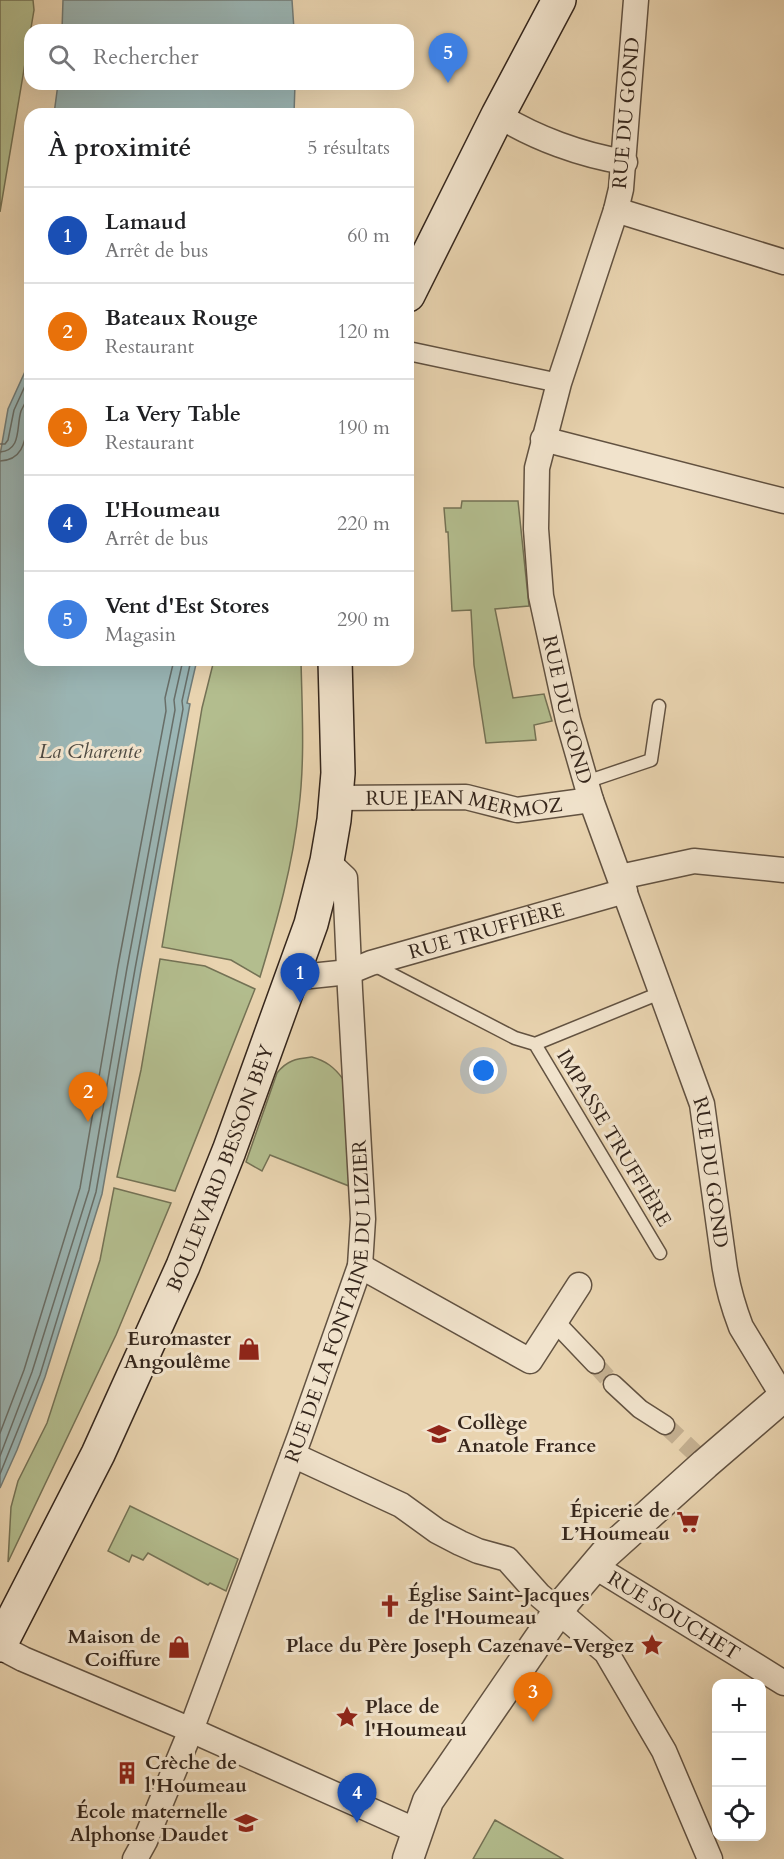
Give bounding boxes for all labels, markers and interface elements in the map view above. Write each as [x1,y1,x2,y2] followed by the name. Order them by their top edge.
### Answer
[24,24,414,90] search box
[428,34,468,83] pin: 5
[606,36,646,190] street label: RUE DU GOND
[45,41,78,74] icon: search
[93,42,198,72] text: Rechercher
[48,130,191,165] text: À proximité
[307,134,390,161] text: 5 résultats
[105,207,186,237] text: Lamaud
[62,222,73,249] text: 1
[347,222,390,249] text: 60 m
[105,237,208,264] text: Arrêt de bus
[105,303,258,333] text: Bateaux Rouge
[62,318,73,345] text: 2
[337,318,390,345] text: 120 m
[105,333,194,360] text: Restaurant
[105,399,241,429] text: La Very Table
[62,414,73,441] text: 3
[337,414,390,441] text: 190 m
[105,429,194,456] text: Restaurant
[105,495,221,525] text: L'Houmeau
[62,510,73,537] text: 4
[337,510,390,537] text: 220 m
[105,525,208,552] text: Arrêt de bus
[105,591,269,621] text: Vent d'Est Stores
[62,606,73,633] text: 5
[337,606,390,633] text: 290 m
[105,621,176,648] text: Magasin
[536,633,599,787] street label: RUE DU GOND
[39,737,142,766] water label: La Charente
[365,783,564,824] street label: RUE JEAN MERMOZ
[405,895,567,965] street label: RUE TRUFFIÈRE
[280,954,320,1003] pin: 1
[160,1041,280,1296] street label: BOULEVARD BESSON BEY
[550,1044,678,1232] street label: IMPASSE TRUFFIÈRE
[469,1056,498,1085] your location
[68,1072,107,1122] pin: 2
[687,1093,735,1250] street label: RUE DU GOND
[278,1139,377,1466] street label: RUE DE LA FONTAINE DU LIZIER
[124,1325,232,1375] place label: Euromaster Angoulême
[236,1336,262,1362] shop icon: Euromaster Angoulême
[457,1409,596,1459] place label: Collège Anatole France
[426,1421,452,1447] school or university icon: Collège Anatole France
[561,1497,670,1547] place label: Épicerie de L’Houmeau
[675,1509,701,1535] supermarket icon: Épicerie de L’Houmeau
[603,1564,746,1666] street label: RUE SOUCHET
[408,1581,590,1631] place label: Église Saint-Jacques de l'Houmeau
[377,1593,403,1619] church icon: Église Saint-Jacques de l'Houmeau
[68,1623,161,1673] place label: Maison de Coiffure
[286,1632,634,1659] place label: Place du Père Joseph Cazenave-Vergez
[639,1632,665,1658] place icon: Place du Père Joseph Cazenave-Vergez
[166,1634,192,1660] shop icon: Maison de Coiffure
[514,1672,552,1722] pin: 3
[712,1679,766,1841] map controls
[712,1679,766,1733] button: +
[365,1693,467,1743] place label: Place de l'Houmeau
[334,1704,360,1730] place icon: Place de l'Houmeau
[712,1733,766,1787] button: −
[145,1749,247,1799] place label: Crèche de l'Houmeau
[114,1760,140,1786] building icon: Crèche de l'Houmeau
[338,1774,376,1823] pin: 4
[712,1787,766,1841] button: locate
[70,1798,228,1848] place label: École maternelle Alphonse Daudet
[233,1810,259,1836] school or university icon: École maternelle Alphonse Daudet

